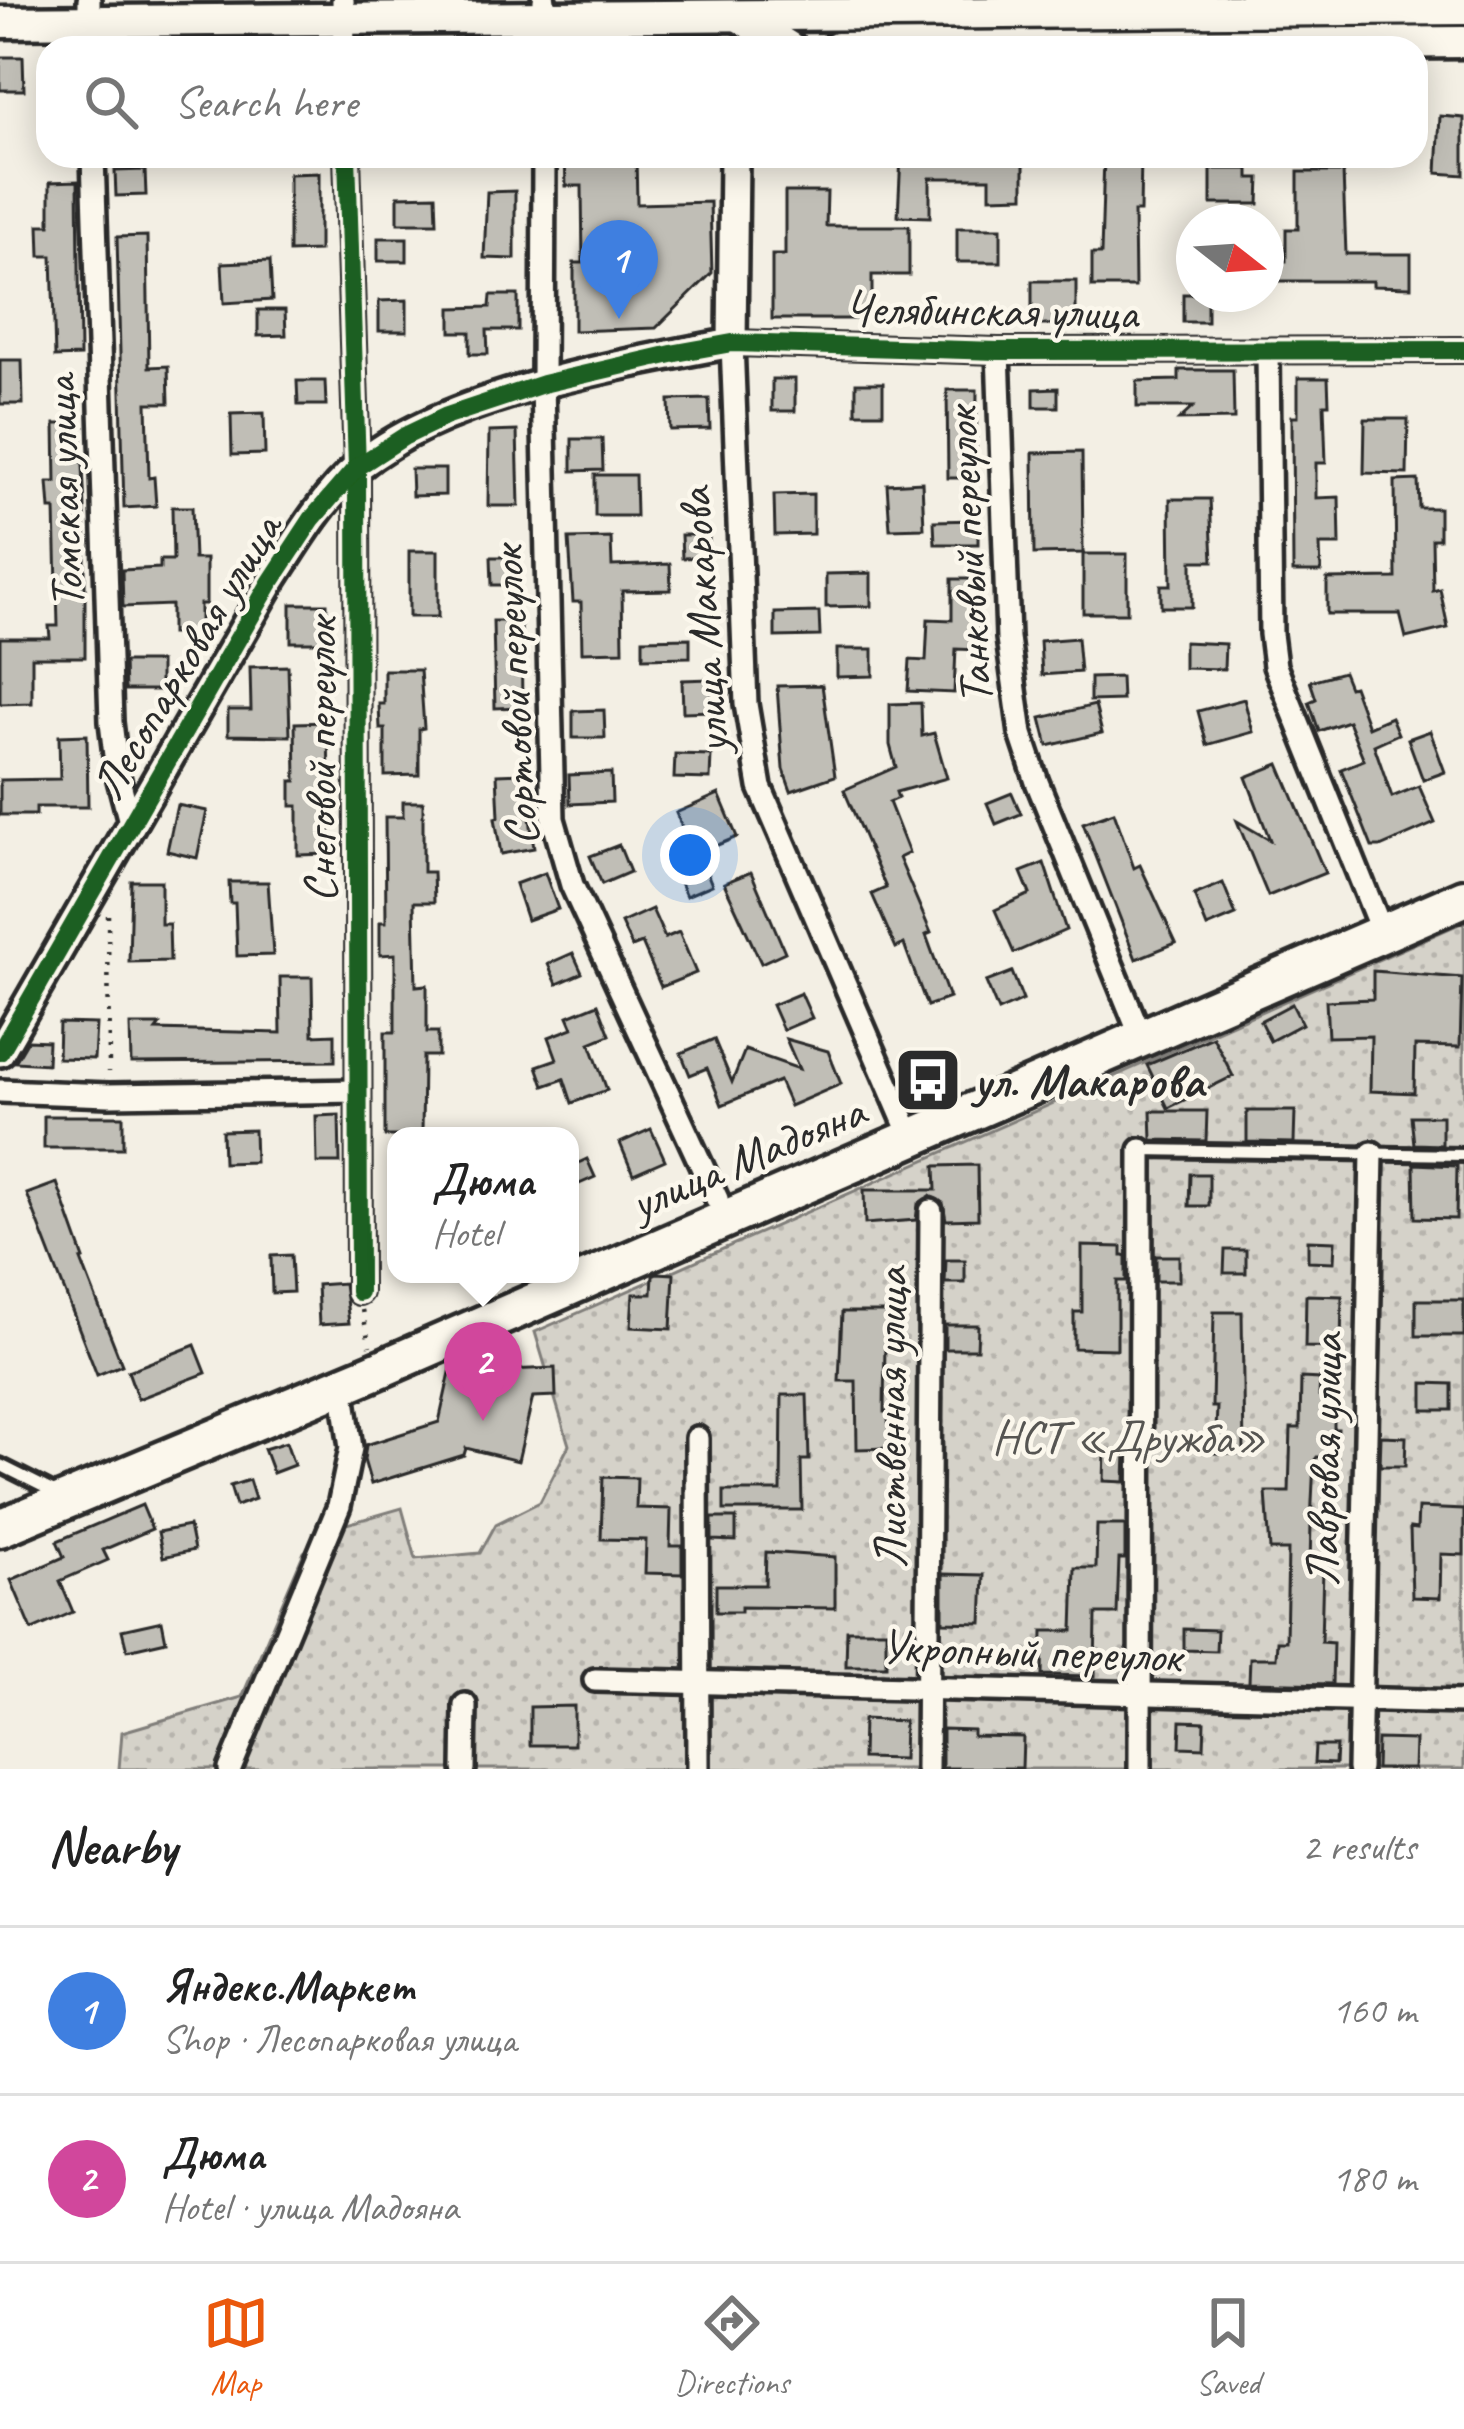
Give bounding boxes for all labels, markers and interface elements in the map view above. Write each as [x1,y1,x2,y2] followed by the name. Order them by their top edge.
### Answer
[36,36,1428,168] search box
[78,69,144,135] icon: search
[174,74,357,131] text: Search here
[1176,204,1284,312] north arrow
[580,220,658,319] pin: 1
[844,277,1141,343] street label: Челябинская улица
[29,370,97,609] street label: Томская улица
[930,402,1006,706] street label: Танковый переулок
[664,483,742,759] street label: улица Макарова
[77,499,297,810] street label: Лесопарковая улица
[476,540,552,847] street label: Сортовой переулок
[290,613,350,903] street label: Снеговой переулок
[660,825,720,885] your location
[893,1045,963,1115] bus stop icon: ул. Макарова
[970,1051,1207,1111] place label: ул. Макарова
[618,1079,877,1234] street label: улица Мадояна
[387,1127,579,1283] popup
[432,1152,534,1209] text: Дюма
[432,1209,500,1258] text: Hotel
[860,1264,920,1568] street label: Лиственная улица
[444,1322,522,1421] pin: 2
[1292,1330,1356,1587] street label: Лавровая улица
[992,1407,1266,1467] park label: НСТ «Дружба»
[880,1616,1186,1686] street label: Укропный переулок
[48,1815,176,1879] text: Nearby
[1302,1823,1416,1872] text: 2 results
[162,1958,415,2015] text: Яндекс.Маркет
[78,1986,96,2035] text: 1
[1332,1986,1416,2035] text: 160 m
[162,2015,516,2064] text: Shop · Лесопарковая улица
[162,2126,264,2183] text: Дюма
[78,2154,96,2203] text: 2
[1332,2154,1416,2203] text: 180 m
[162,2183,459,2232] text: Hotel · улица Мадояна
[203,2290,269,2404] tab: Map
[675,2290,789,2404] tab: Directions
[1195,2290,1261,2404] tab: Saved

